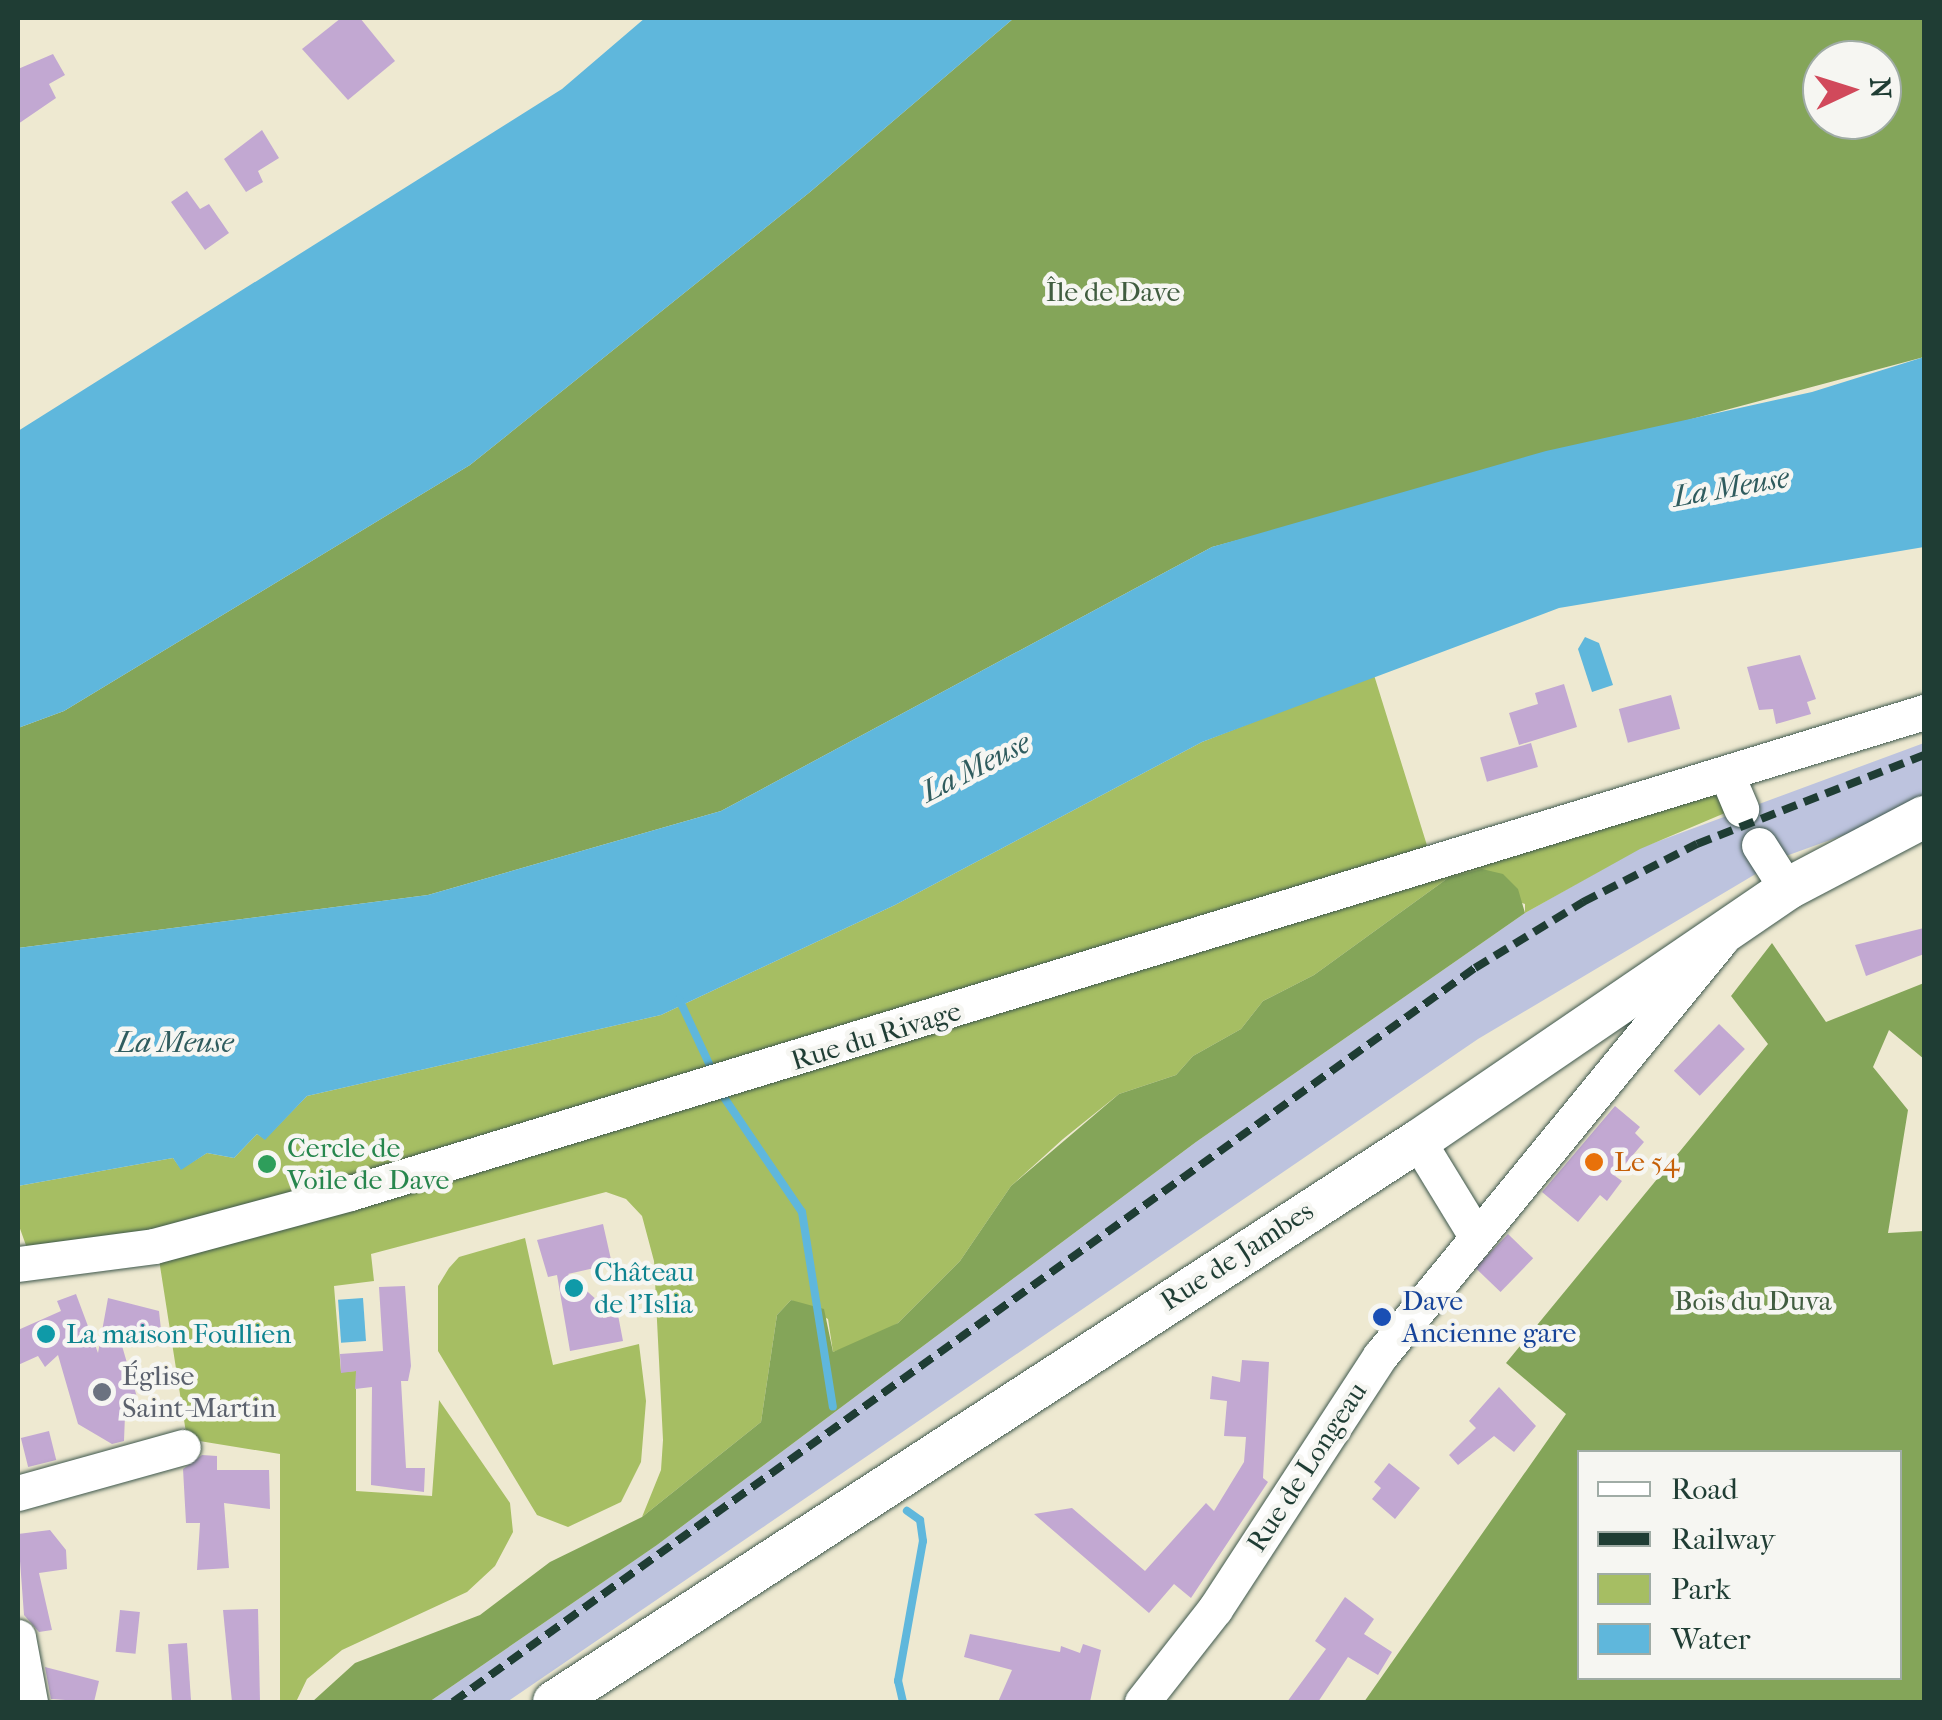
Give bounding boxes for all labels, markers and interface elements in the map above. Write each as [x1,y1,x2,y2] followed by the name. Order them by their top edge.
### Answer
[1802,40,1902,140] north arrow
[1863,76,1898,100] text: N
[1046,275,1180,309] park label: Île de Dave
[1670,460,1792,516] water label: La Meuse
[916,725,1036,811] water label: La Meuse
[787,994,965,1078] street label: Rue du Rivage
[116,1025,234,1061] water label: La Meuse
[287,1131,449,1197] place label: Cercle de Voile de Dave
[1614,1145,1680,1179] place label: Le 54
[1583,1151,1605,1173] marker: Le 54
[256,1153,278,1175] marker: Cercle de Voile de Dave
[1154,1194,1320,1318] street label: Rue de Jambes
[594,1255,694,1321] place label: Château de l'Islia
[563,1277,585,1299] marker: Château de l'Islia
[1402,1284,1576,1350] place label: Dave Ancienne gare
[1674,1284,1832,1318] park label: Bois du Duva
[1371,1306,1393,1328] marker: Dave Ancienne gare
[66,1317,291,1351] place label: La maison Foullien
[35,1323,57,1345] marker: La maison Foullien
[122,1359,276,1425] place label: Église Saint-Martin
[1240,1376,1374,1558] street label: Rue de Longeau
[91,1381,113,1403] marker: Église Saint-Martin
[1577,1450,1902,1680] legend
[1671,1472,1738,1507] text: Road
[1671,1522,1775,1557] text: Railway
[1671,1572,1731,1607] text: Park
[1671,1622,1751,1657] text: Water

